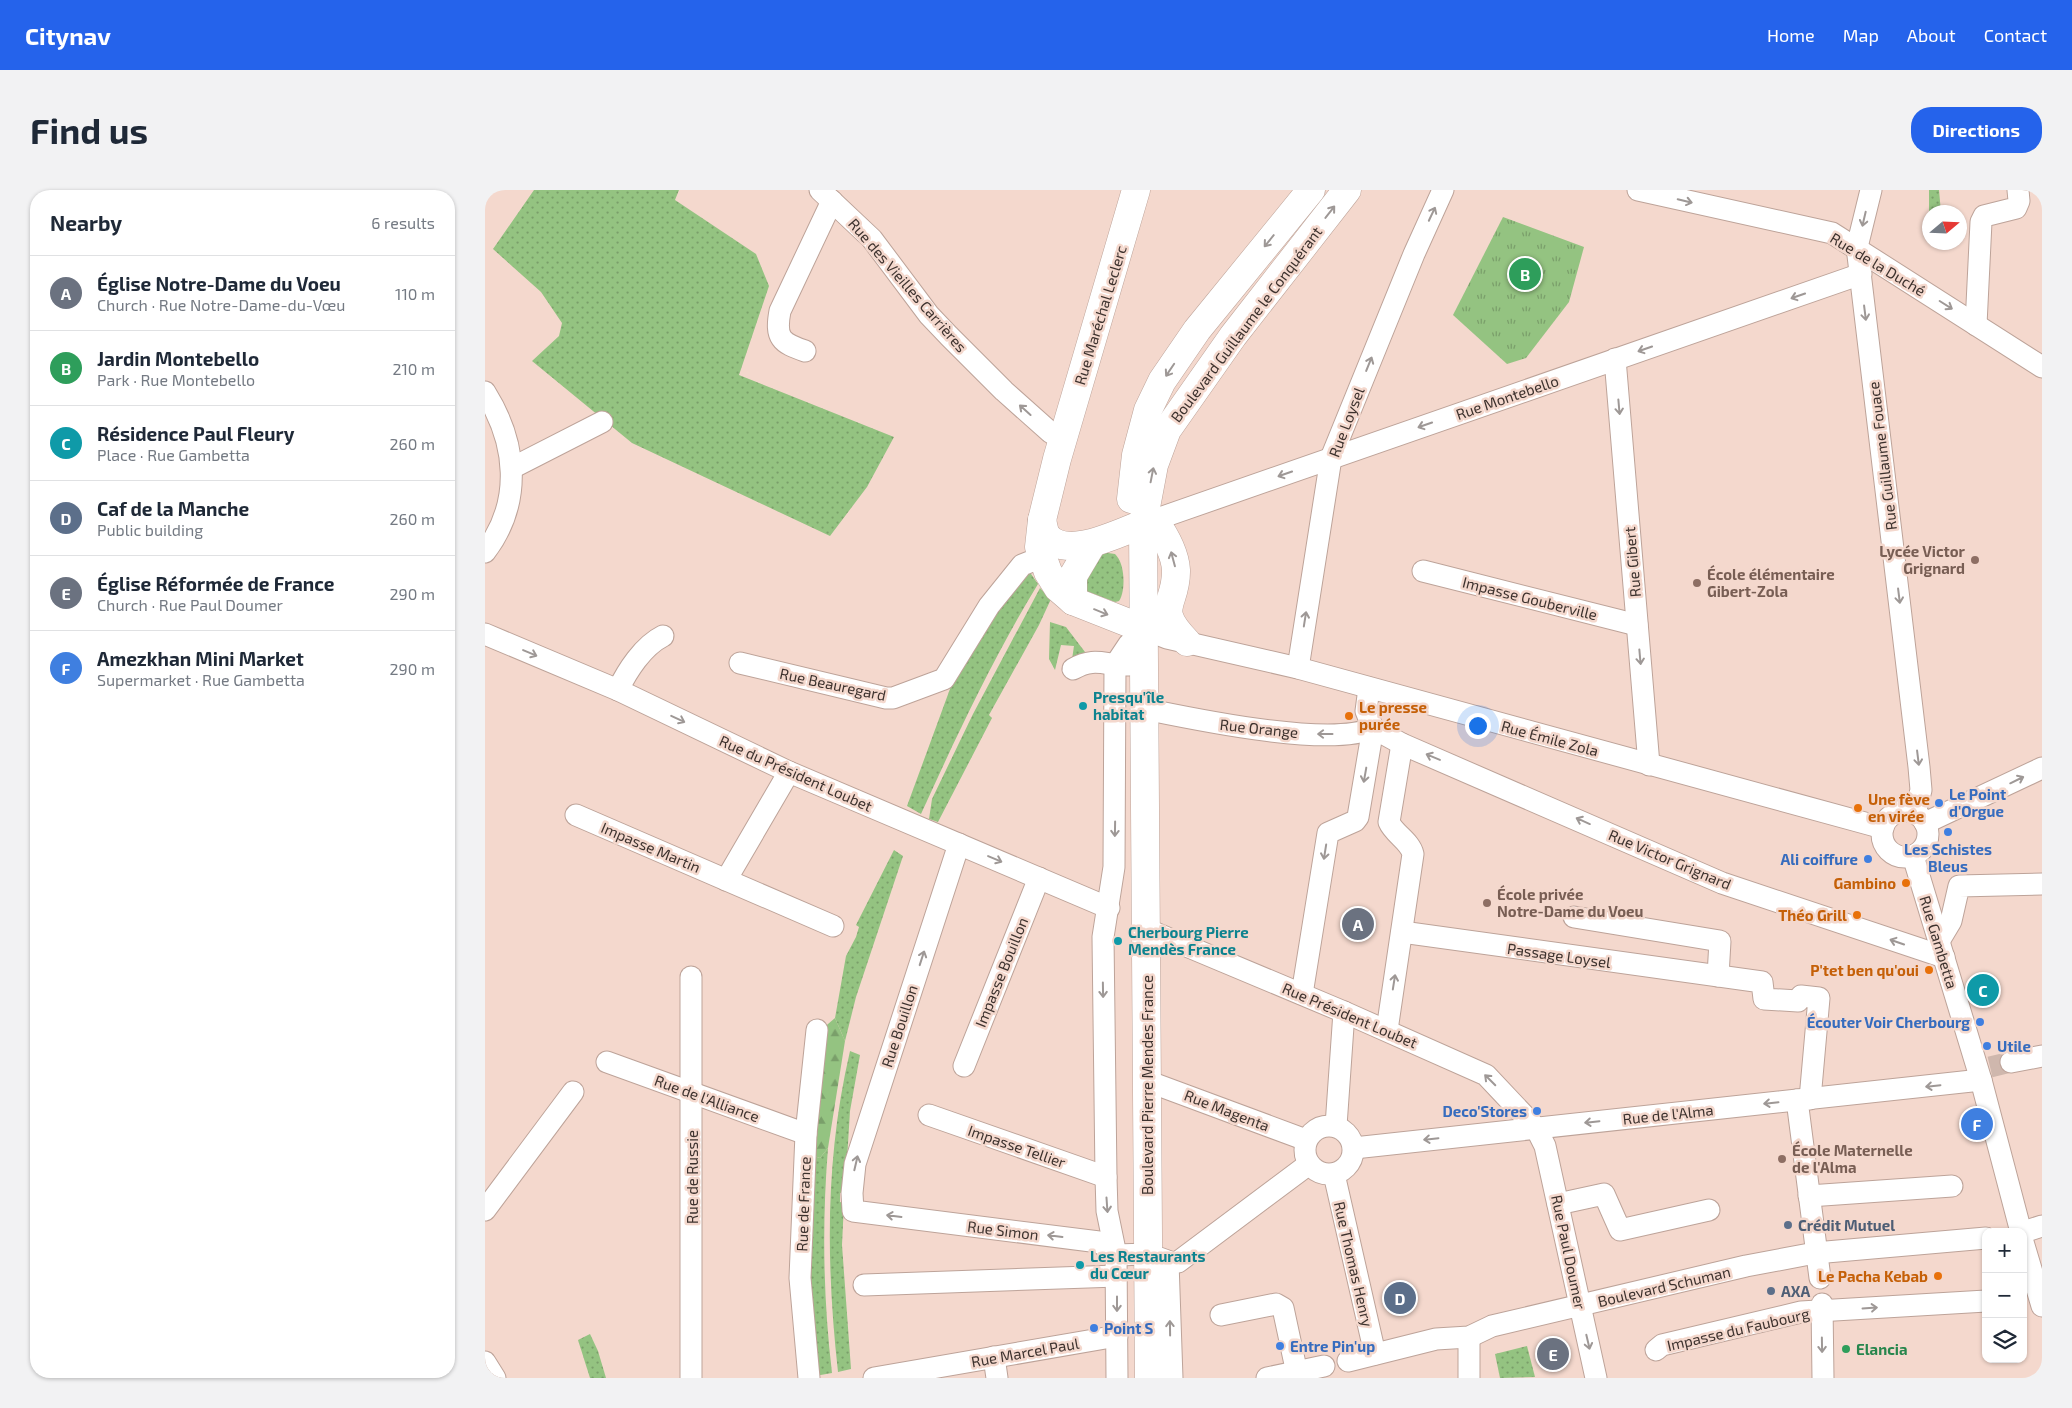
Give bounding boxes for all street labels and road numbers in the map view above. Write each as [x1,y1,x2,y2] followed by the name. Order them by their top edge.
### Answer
[845,215,971,355] street label: Rue des Vieilles Carrières
[1167,222,1326,425] street label: Boulevard Guillaume le Conquérant
[1827,229,1929,299] street label: Rue de la Duché
[1070,243,1130,387] street label: Rue Maréchal Leclerc
[1453,371,1561,423] street label: Rue Montebello
[1864,381,1900,531] street label: Rue Guillaume Fouace
[1324,384,1368,459] street label: Rue Loysel
[1620,526,1644,598] street label: Rue Gibert
[1461,573,1599,623] street label: Impasse Gouberville
[778,664,888,704] street label: Rue Beauregard
[1219,715,1299,741] street label: Rue Orange
[1499,716,1601,760] street label: Rue Émile Zola
[717,731,875,815] street label: Rue du Président Loubet
[599,818,703,876] street label: Impasse Martin
[1606,825,1734,893] street label: Rue Victor Grignard
[1916,893,1962,991] street label: Rue Gambetta
[971,914,1031,1030] street label: Impasse Bouillon
[1506,939,1612,971] street label: Passage Loysel
[1138,975,1156,1195] street label: Boulevard Pierre Mendes France
[1280,978,1420,1052] street label: Rue Président Loubet
[877,983,921,1069] street label: Rue Bouillon
[652,1071,762,1125] street label: Rue de l'Alliance
[1182,1086,1272,1134] street label: Rue Magenta
[1622,1100,1714,1128] street label: Rue de l'Alma
[966,1121,1068,1171] street label: Impasse Tellier
[683,1130,701,1224] street label: Rue de Russie
[792,1156,814,1252] street label: Rue de France
[1548,1193,1590,1311] street label: Rue Paul Doumer
[1331,1200,1377,1328] street label: Rue Thomas Henry
[966,1217,1040,1243] street label: Rue Simon
[1596,1262,1732,1310] street label: Boulevard Schuman
[1665,1304,1812,1354] street label: Impasse du Faubourg
[970,1334,1081,1370] street label: Rue Marcel Paul

